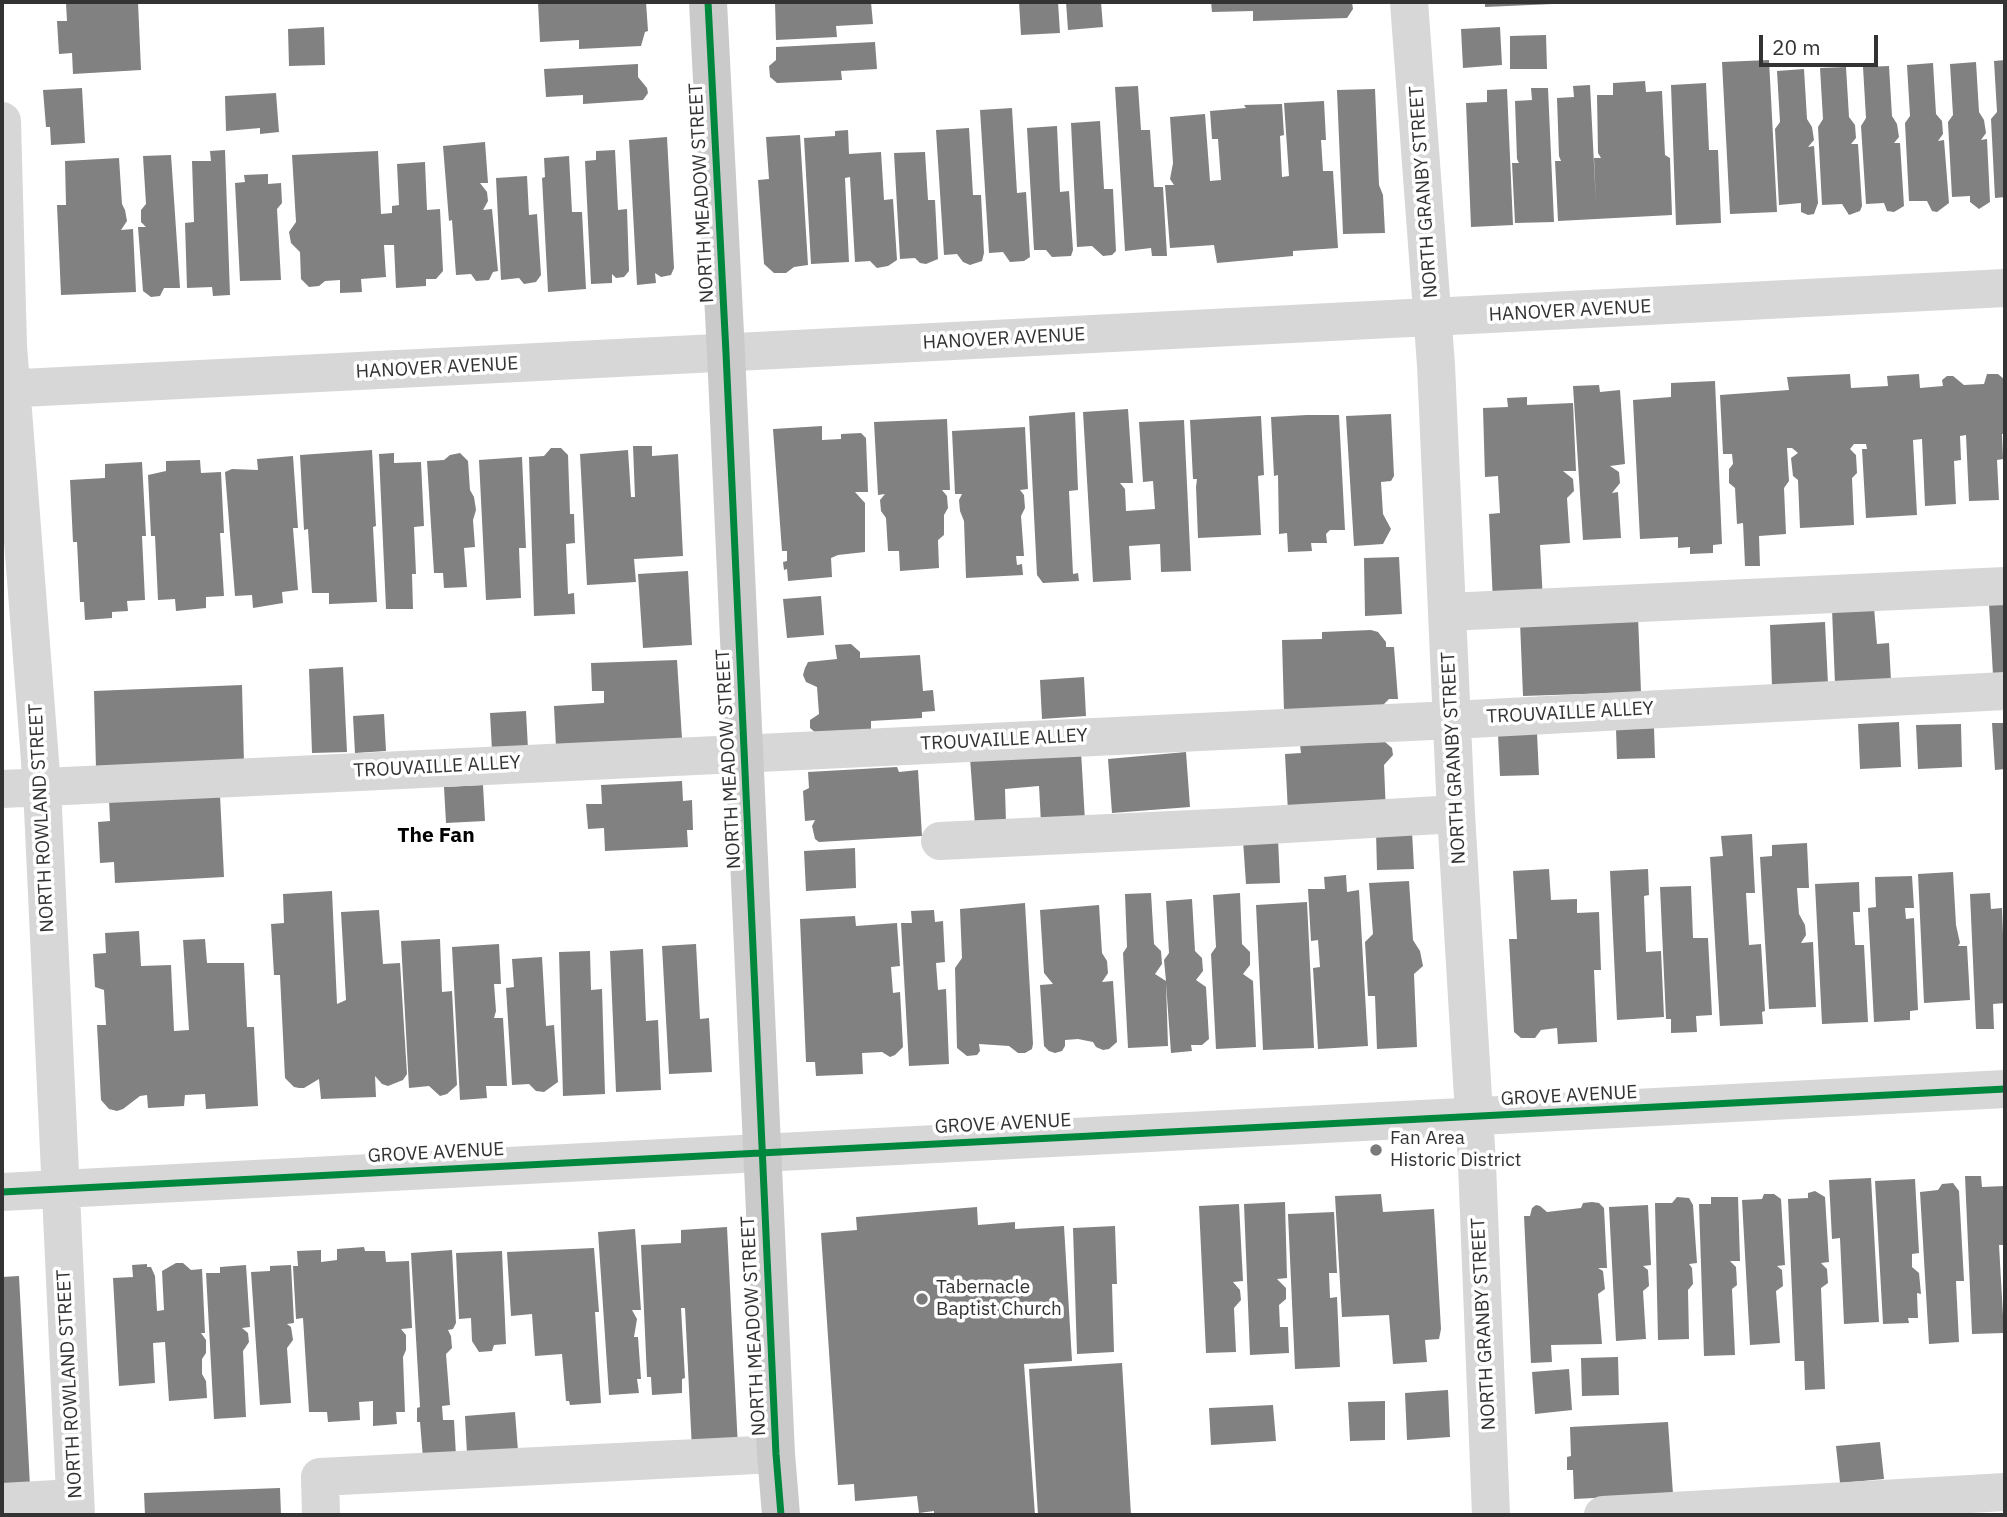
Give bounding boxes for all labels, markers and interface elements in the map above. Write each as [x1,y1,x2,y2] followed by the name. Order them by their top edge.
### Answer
[1762,21,1881,65] scale bar
[1772,33,1821,61] text: 20 m
[685,82,719,304] street label: NORTH MEADOW STREET
[1405,85,1443,299] street label: NORTH GRANBY STREET
[1488,295,1652,327] street label: HANOVER AVENUE
[922,323,1086,355] street label: HANOVER AVENUE
[355,352,519,384] street label: HANOVER AVENUE
[712,648,746,870] street label: NORTH MEADOW STREET
[1437,651,1471,865] street label: NORTH GRANBY STREET
[1486,697,1654,729] street label: TROUVAILLE ALLEY
[25,703,59,933] street label: NORTH ROWLAND STREET
[920,724,1088,756] street label: TROUVAILLE ALLEY
[353,751,521,783] street label: TROUVAILLE ALLEY
[397,823,475,849] district label: The Fan
[1500,1081,1638,1111] street label: GROVE AVENUE
[934,1109,1072,1139] street label: GROVE AVENUE
[1390,1128,1522,1172] place label: Fan Area Historic District
[367,1138,505,1168] street label: GROVE AVENUE
[1368,1142,1384,1158] marker: Fan Area Historic District
[737,1215,771,1437] street label: NORTH MEADOW STREET
[1467,1217,1501,1431] street label: NORTH GRANBY STREET
[53,1269,87,1499] street label: NORTH ROWLAND STREET
[936,1277,1062,1321] place label: Tabernacle Baptist Church
[914,1291,930,1307] marker: Tabernacle Baptist Church

